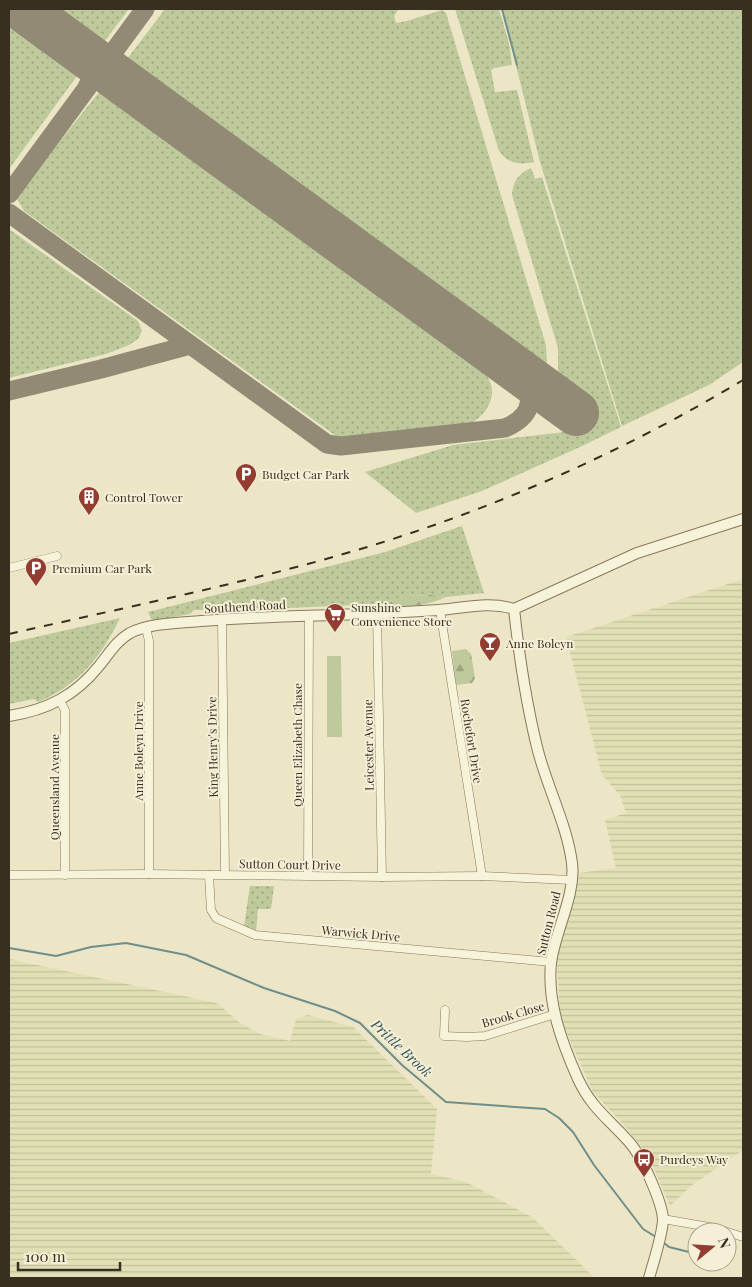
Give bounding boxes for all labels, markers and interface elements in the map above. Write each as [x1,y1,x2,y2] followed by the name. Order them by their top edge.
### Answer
[234,462,258,493] parking icon: Budget Car Park
[262,466,350,482] place label: Budget Car Park
[77,485,101,516] building icon: Control Tower
[105,489,184,505] place label: Control Tower
[24,556,48,587] parking icon: Premium Car Park
[52,560,152,576] place label: Premium Car Park
[204,596,286,616] street label: Southend Road
[351,599,452,629] place label: Sunshine Convenience Store
[323,602,347,633] supermarket icon: Sunshine Convenience Store
[478,631,502,662] bar icon: Anne Boleyn
[505,635,573,651] place label: Anne Boleyn
[289,683,305,807] street label: Queen Elizabeth Chase
[203,696,221,798] street label: King Henry's Drive
[457,698,487,784] street label: Rochefort Drive
[359,699,377,791] street label: Leicester Avenue
[130,701,146,802] street label: Anne Boleyn Drive
[46,734,62,840] street label: Queensland Avenue
[239,855,341,873] street label: Sutton Court Drive
[532,889,564,957] street label: Sutton Road
[320,922,401,944] street label: Warwick Drive
[480,997,546,1031] street label: Brook Close
[367,1014,437,1081] water label: Prittle Brook
[632,1147,656,1178] bus stop icon: Purdeys Way
[660,1151,728,1167] place label: Purdeys Way
[687,1222,737,1272] north arrow
[714,1235,735,1251] text: N
[18,1240,120,1272] scale bar
[25,1246,66,1266] text: 100 m

